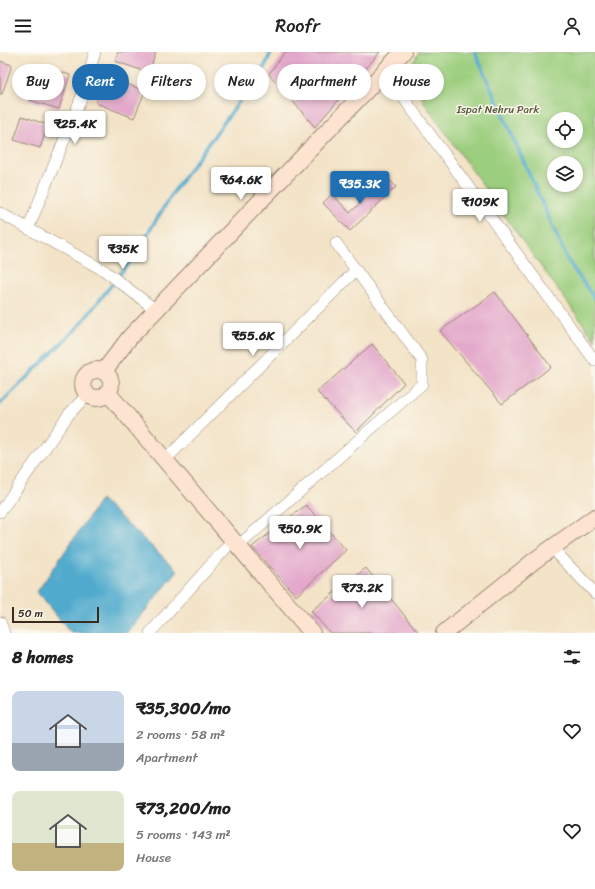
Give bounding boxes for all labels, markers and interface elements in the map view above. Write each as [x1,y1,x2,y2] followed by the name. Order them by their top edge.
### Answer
[275,10,320,42] text: Roofr
[12,15,34,37] icon: menu
[561,15,583,37] icon: person
[12,64,64,100] chip: Buy
[72,64,129,100] chip: Rent
[137,64,206,100] chip: Filters
[214,64,269,100] chip: New
[277,64,371,100] chip: Apartment
[379,64,444,100] chip: House
[456,100,539,119] park label: Ispat Nehru Park
[42,111,108,145] pin: ₹25.4K
[54,112,96,135] text: ₹25.4K
[547,112,583,192] map controls
[547,112,583,148] button: locate
[547,156,583,192] button: layers
[208,167,274,201] pin: ₹64.6K
[220,168,262,191] text: ₹64.6K
[327,171,393,205] pin: ₹35.3K
[339,172,381,195] text: ₹35.3K
[452,189,508,223] pin: ₹109K
[462,190,498,213] text: ₹109K
[99,236,147,270] pin: ₹35K
[108,237,138,260] text: ₹35K
[220,323,286,357] pin: ₹55.6K
[232,324,274,347] text: ₹55.6K
[267,516,333,550] pin: ₹50.9K
[278,517,322,540] text: ₹50.9K
[329,575,395,609] pin: ₹73.2K
[341,576,383,599] text: ₹73.2K
[18,604,43,623] text: 50 m
[12,605,99,624] scale bar
[12,642,73,672] text: 8 homes
[561,646,583,668] icon: filters
[136,693,231,723] text: ₹35,300/mo
[44,707,92,755] icon: home
[561,720,583,742] icon: heart
[136,723,225,746] text: 2 rooms · 58 m²
[136,746,197,769] text: Apartment
[136,793,231,823] text: ₹73,200/mo
[44,807,92,855] icon: home
[561,820,583,842] icon: heart
[136,823,231,846] text: 5 rooms · 143 m²
[136,846,171,869] text: House

